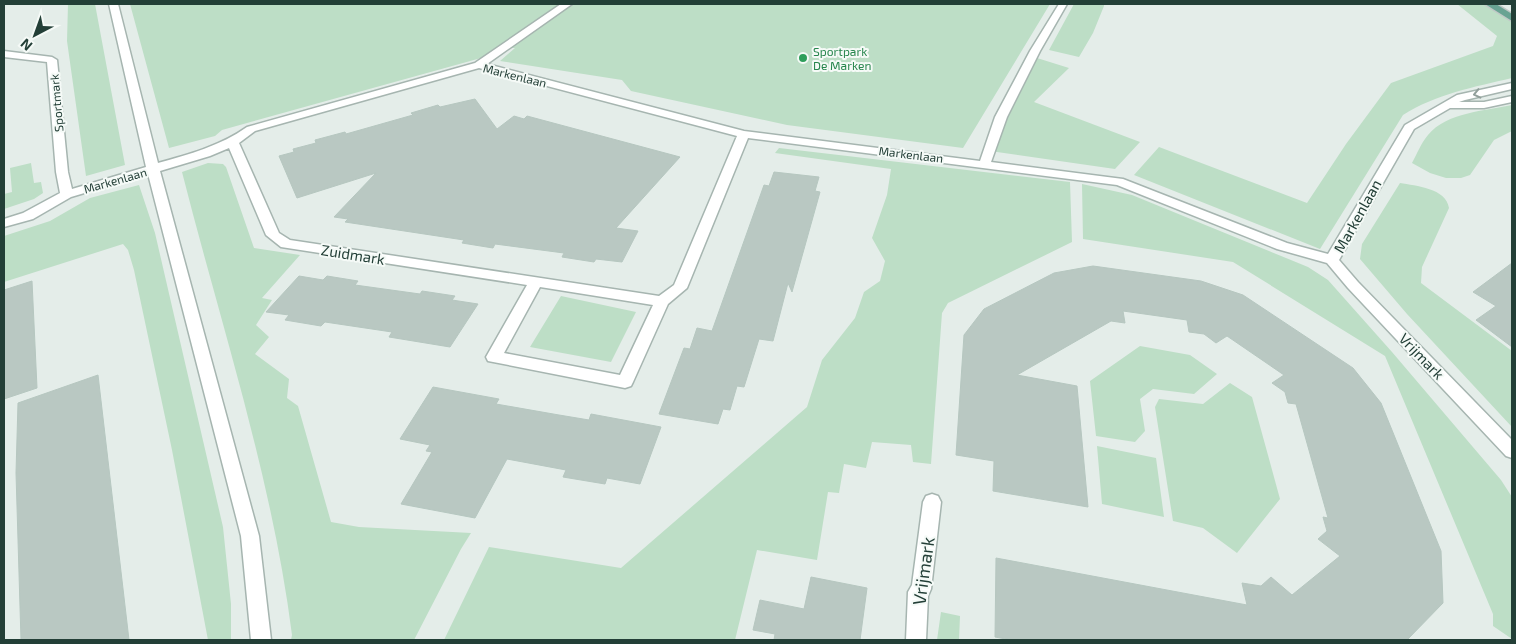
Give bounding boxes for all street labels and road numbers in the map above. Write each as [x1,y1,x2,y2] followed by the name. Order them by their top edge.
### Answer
[482,60,548,90] street label: Markenlaan
[47,74,65,132] street label: Sportmark
[878,143,944,165] street label: Markenlaan
[82,164,148,196] street label: Markenlaan
[1329,176,1385,256] street label: Markenlaan
[320,240,387,268] street label: Zuidmark
[1395,329,1449,384] street label: Vrijmark
[907,535,939,607] street label: Vrijmark

